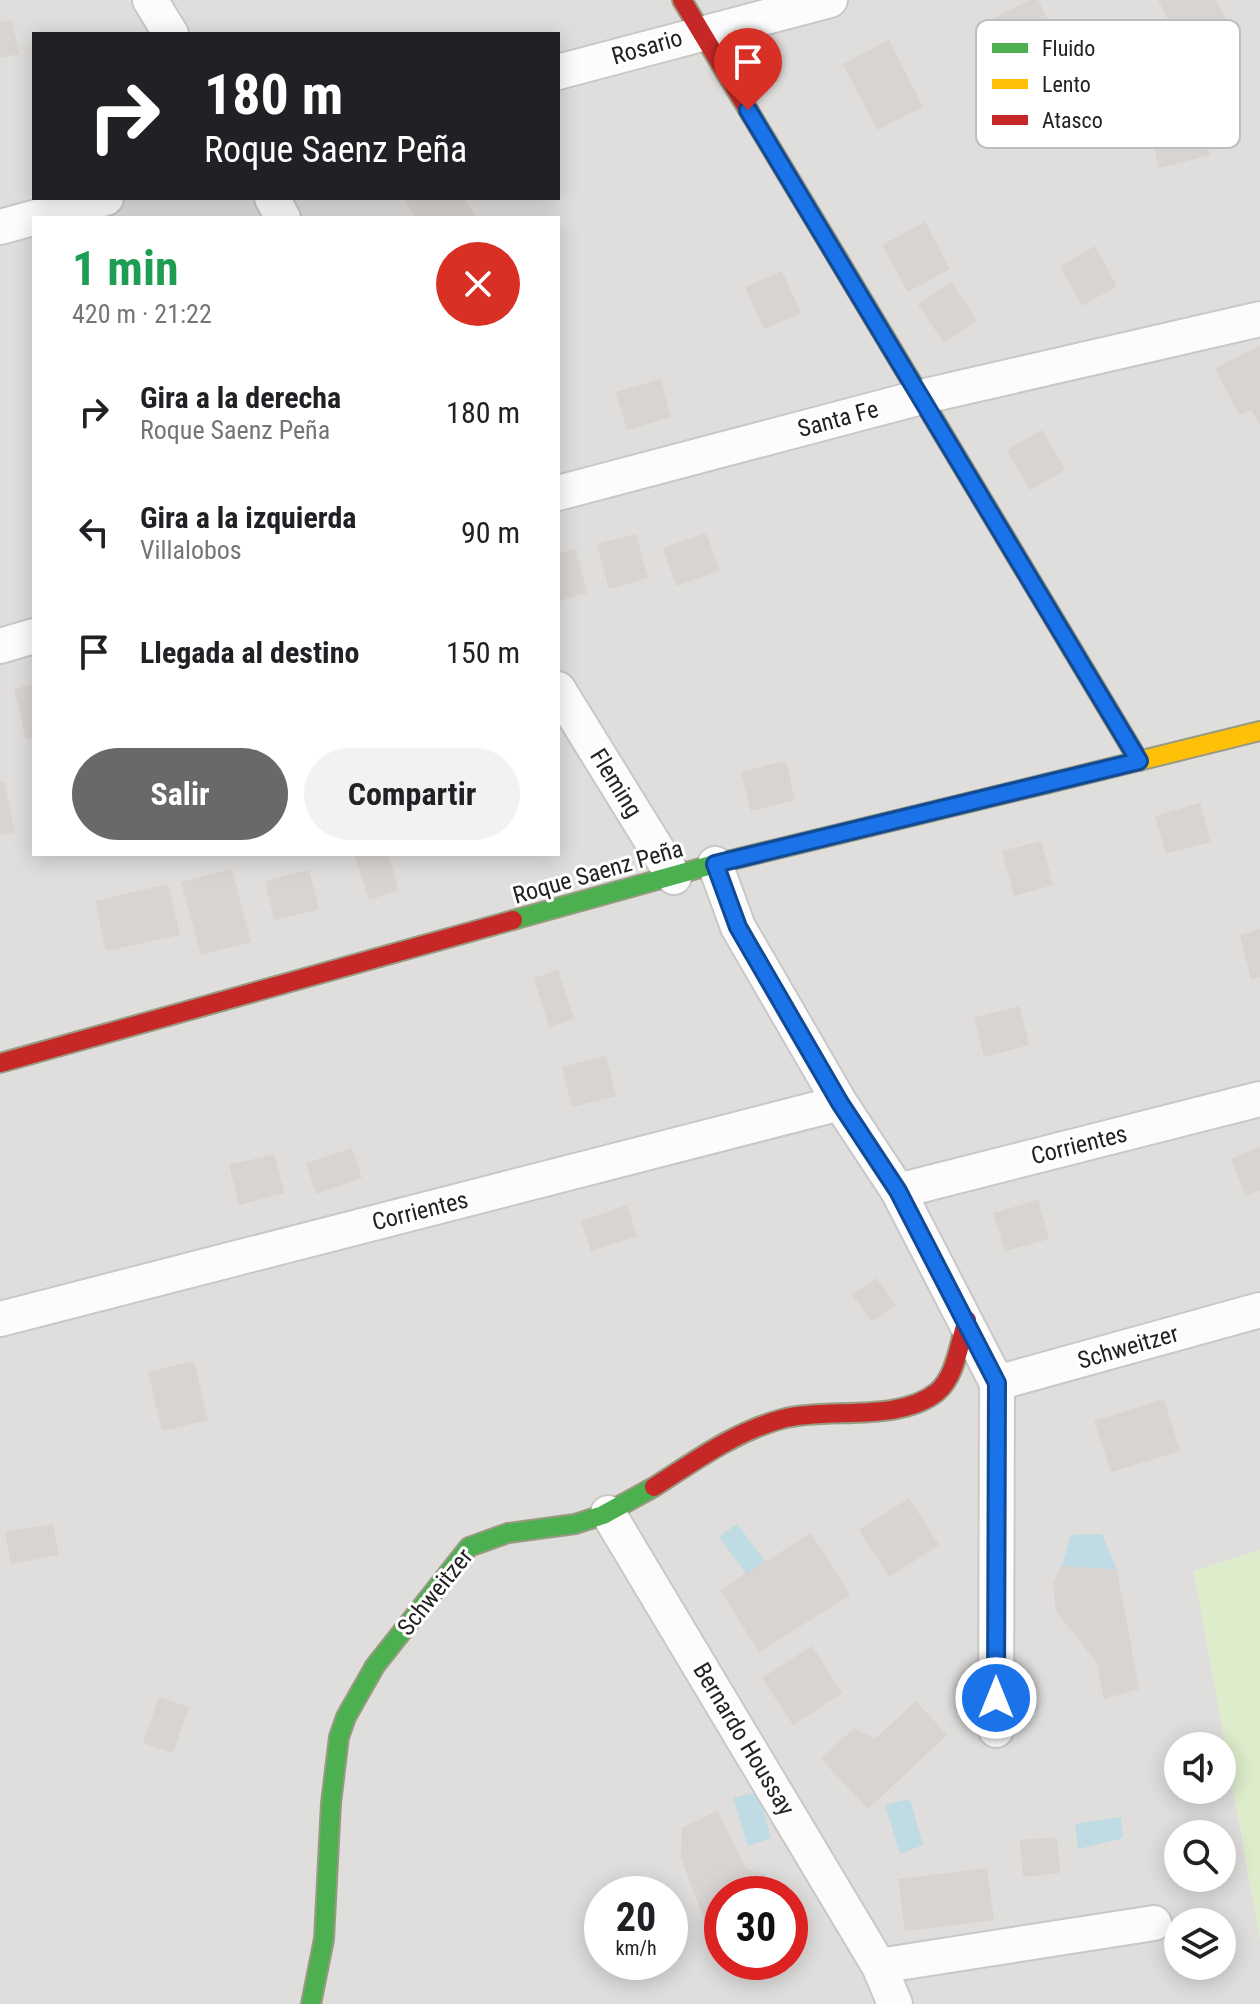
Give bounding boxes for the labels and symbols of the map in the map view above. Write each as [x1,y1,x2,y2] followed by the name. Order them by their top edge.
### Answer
[976,20,1240,148] legend
[608,24,686,70] street label: Rosario
[714,28,782,110] pin
[1042,36,1095,61] text: Fluido
[1042,72,1091,97] text: Lento
[1042,108,1103,133] text: Atasco
[795,395,881,443] street label: Santa Fe
[584,744,648,822] street label: Fleming
[510,834,686,910] street label: Roque Saenz Peña
[1028,1120,1130,1170] street label: Corrientes
[369,1186,471,1236] street label: Corrientes
[1074,1319,1182,1375] street label: Schweitzer
[392,1543,478,1641] street label: Schweitzer
[954,1656,1038,1740] position arrow
[687,1658,801,1820] street label: Bernardo Houssay
[704,1876,808,1980] speed limit sign: 30

